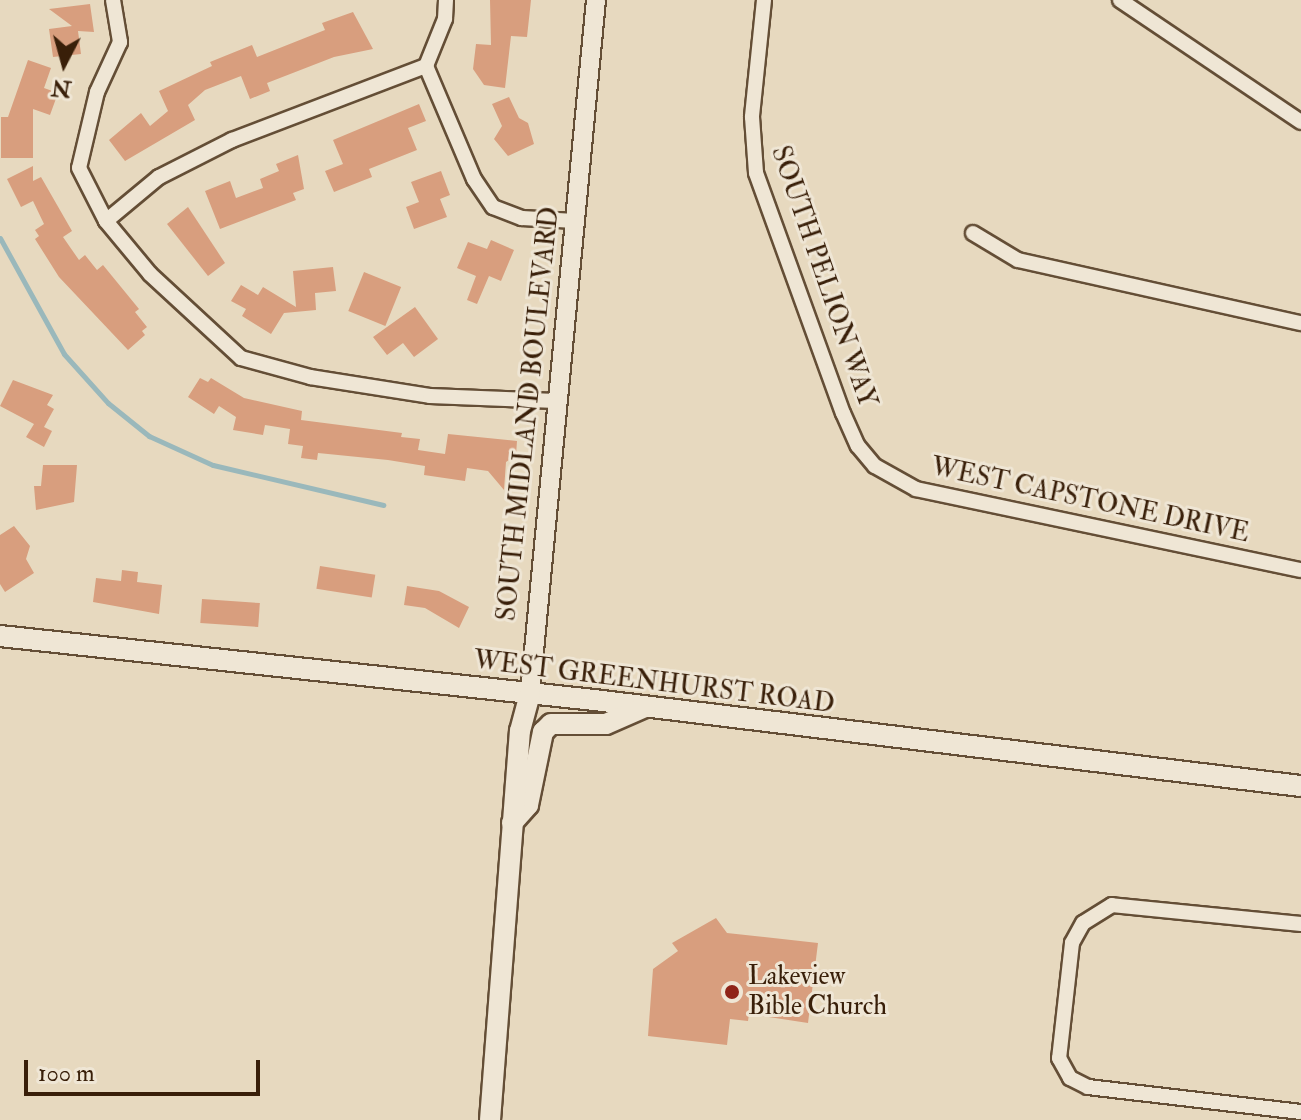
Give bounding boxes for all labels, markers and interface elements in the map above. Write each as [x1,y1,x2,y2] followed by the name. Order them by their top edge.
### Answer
[24,24,104,104] north arrow
[50,73,73,103] text: N
[764,142,882,412] street label: SOUTH PELION WAY
[492,205,566,623] street label: SOUTH MIDLAND BOULEVARD
[928,452,1252,550] street label: WEST CAPSTONE DRIVE
[472,645,836,721] street label: WEST GREENHURST ROAD
[748,961,887,1022] place label: Lakeview Bible Church
[723,983,741,1001] marker: Lakeview Bible Church
[28,1044,264,1094] scale bar
[38,1058,95,1089] text: 100 m

